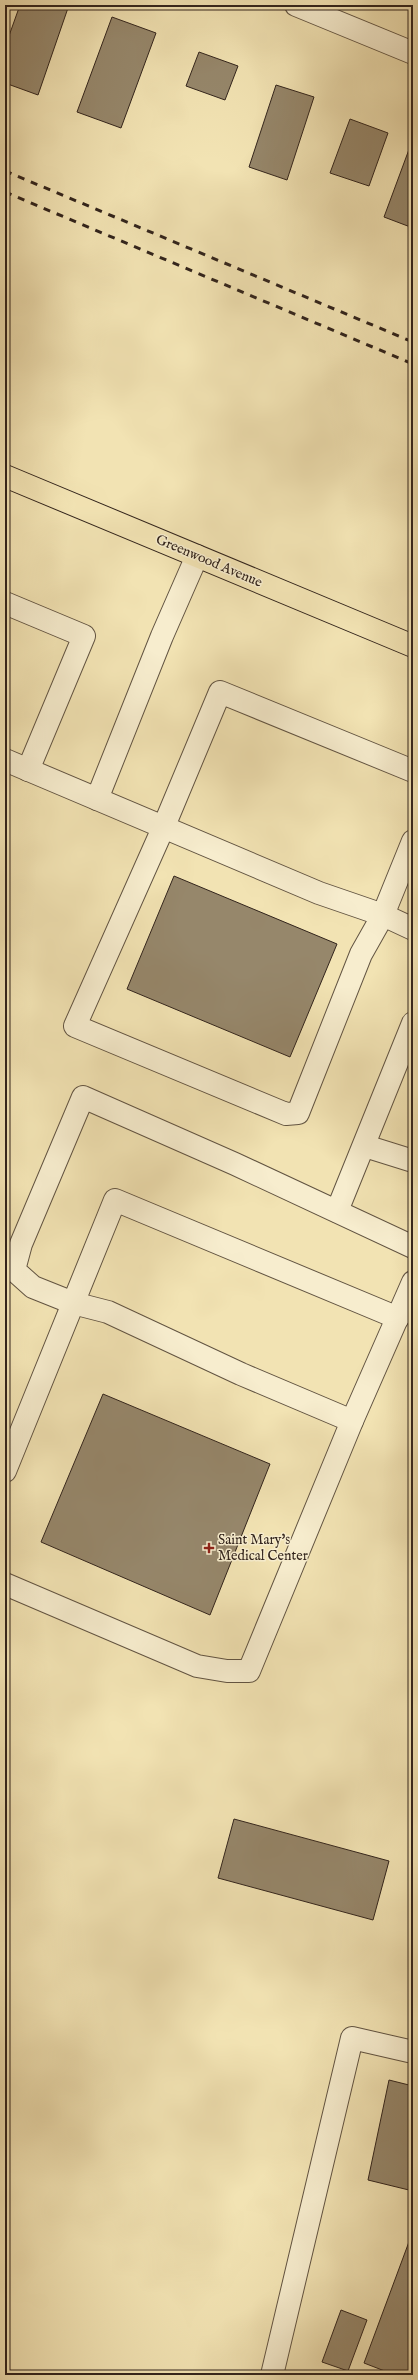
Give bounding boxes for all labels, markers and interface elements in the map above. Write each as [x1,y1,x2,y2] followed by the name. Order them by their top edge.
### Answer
[153,530,265,592] street label: Greenwood Avenue
[218,1531,308,1565] place label: Saint Mary's Medical Center
[203,1542,215,1554] marker: Saint Mary's Medical Center

